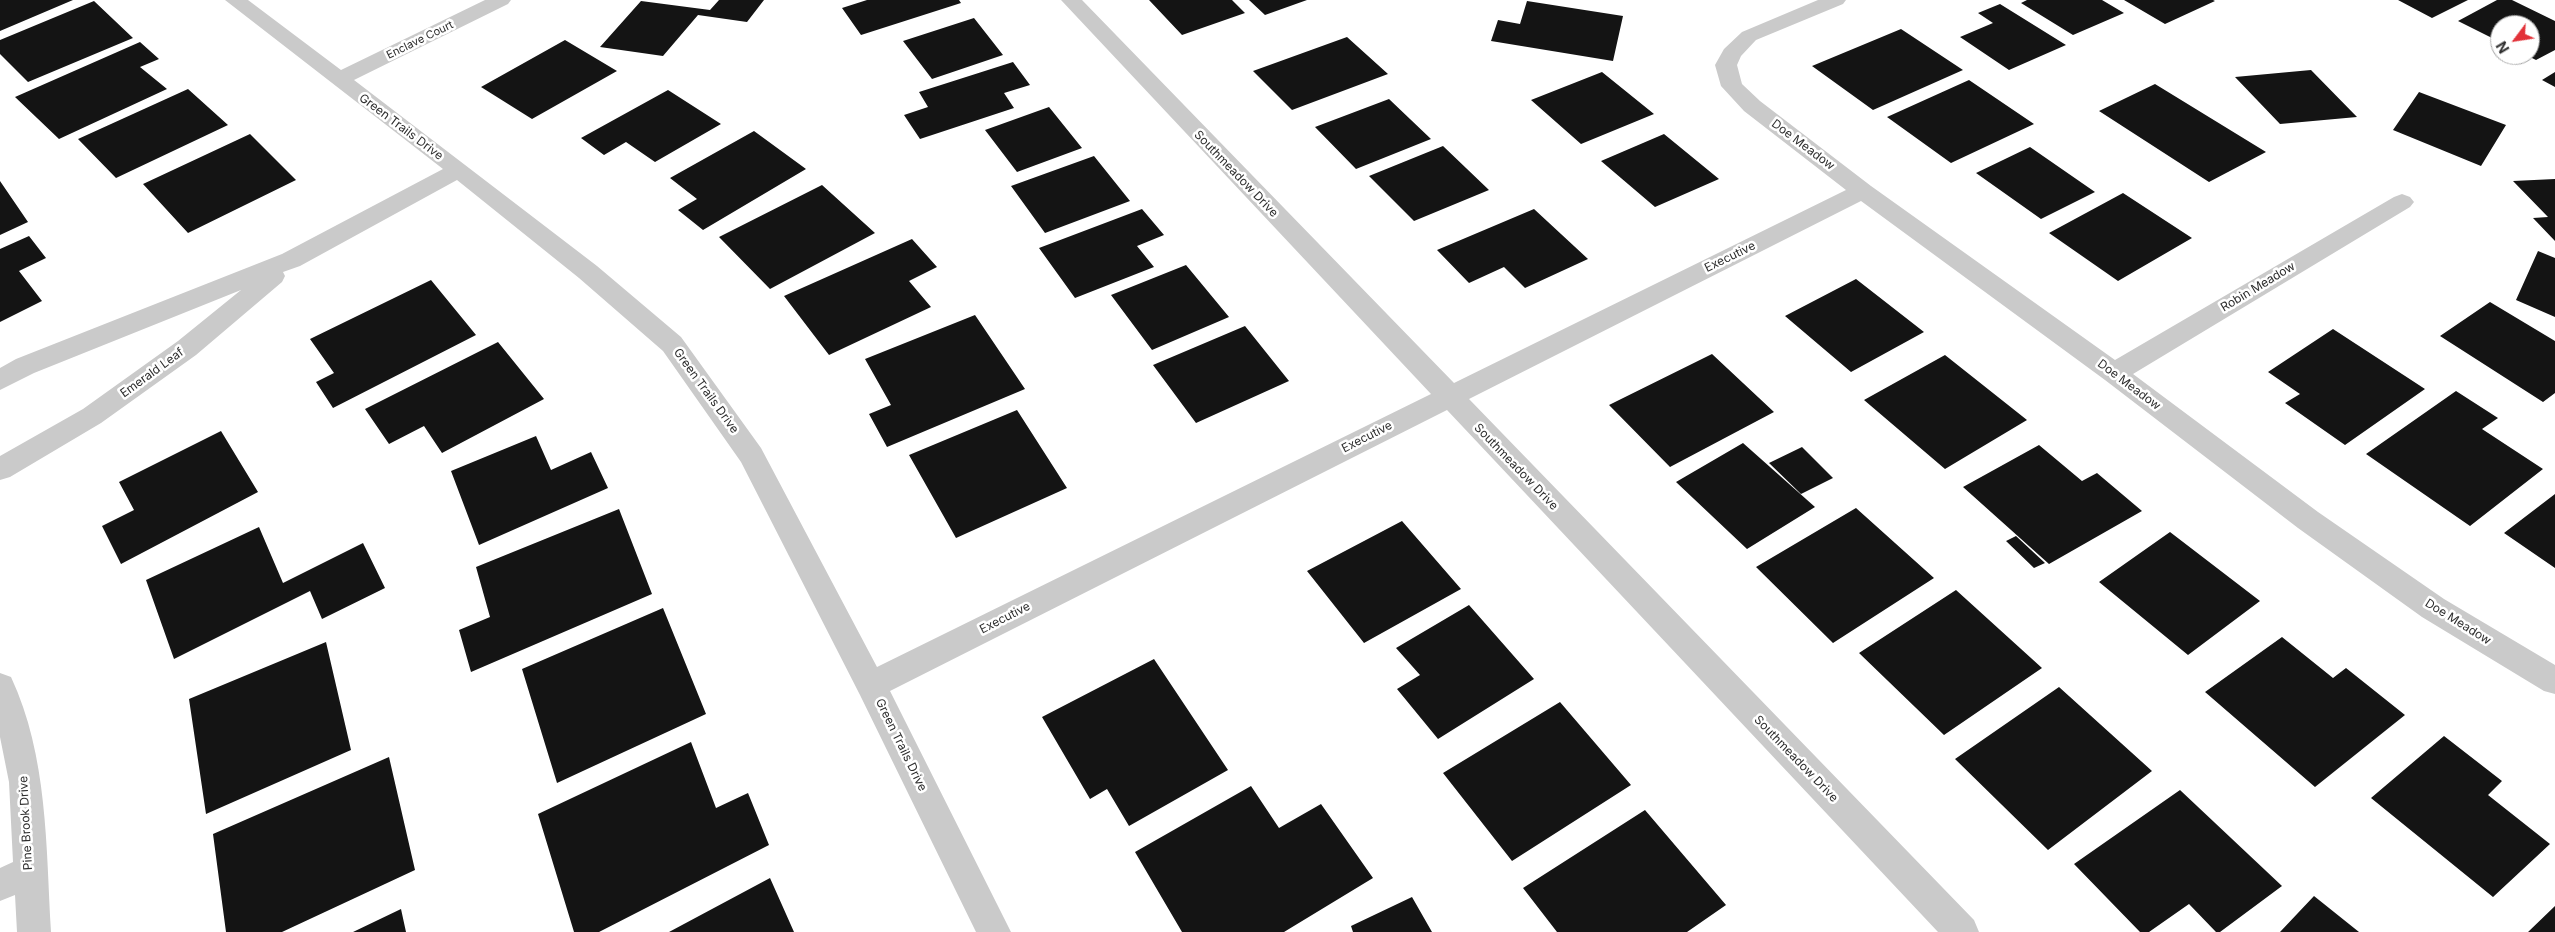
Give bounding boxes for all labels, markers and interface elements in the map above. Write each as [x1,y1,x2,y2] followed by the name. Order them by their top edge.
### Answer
[2490,15,2540,65] north arrow
[384,18,456,62] street label: Enclave Court
[2493,39,2513,56] text: N
[356,91,446,163] street label: Green Trails Drive
[1769,117,1837,173] street label: Doe Meadow
[1191,128,1281,220] street label: Southmeadow Drive
[1702,239,1758,275] street label: Executive
[2218,259,2298,315] street label: Robin Meadow
[118,345,186,401] street label: Emerald Leaf
[670,346,742,436] street label: Green Trails Drive
[2095,357,2163,413] street label: Doe Meadow
[1339,418,1395,456] street label: Executive
[1471,421,1561,513] street label: Southmeadow Drive
[2422,596,2494,648] street label: Doe Meadow
[977,599,1033,637] street label: Executive
[872,696,930,794] street label: Green Trails Drive
[1751,713,1841,805] street label: Southmeadow Drive
[16,776,36,870] street label: Pine Brook Drive

